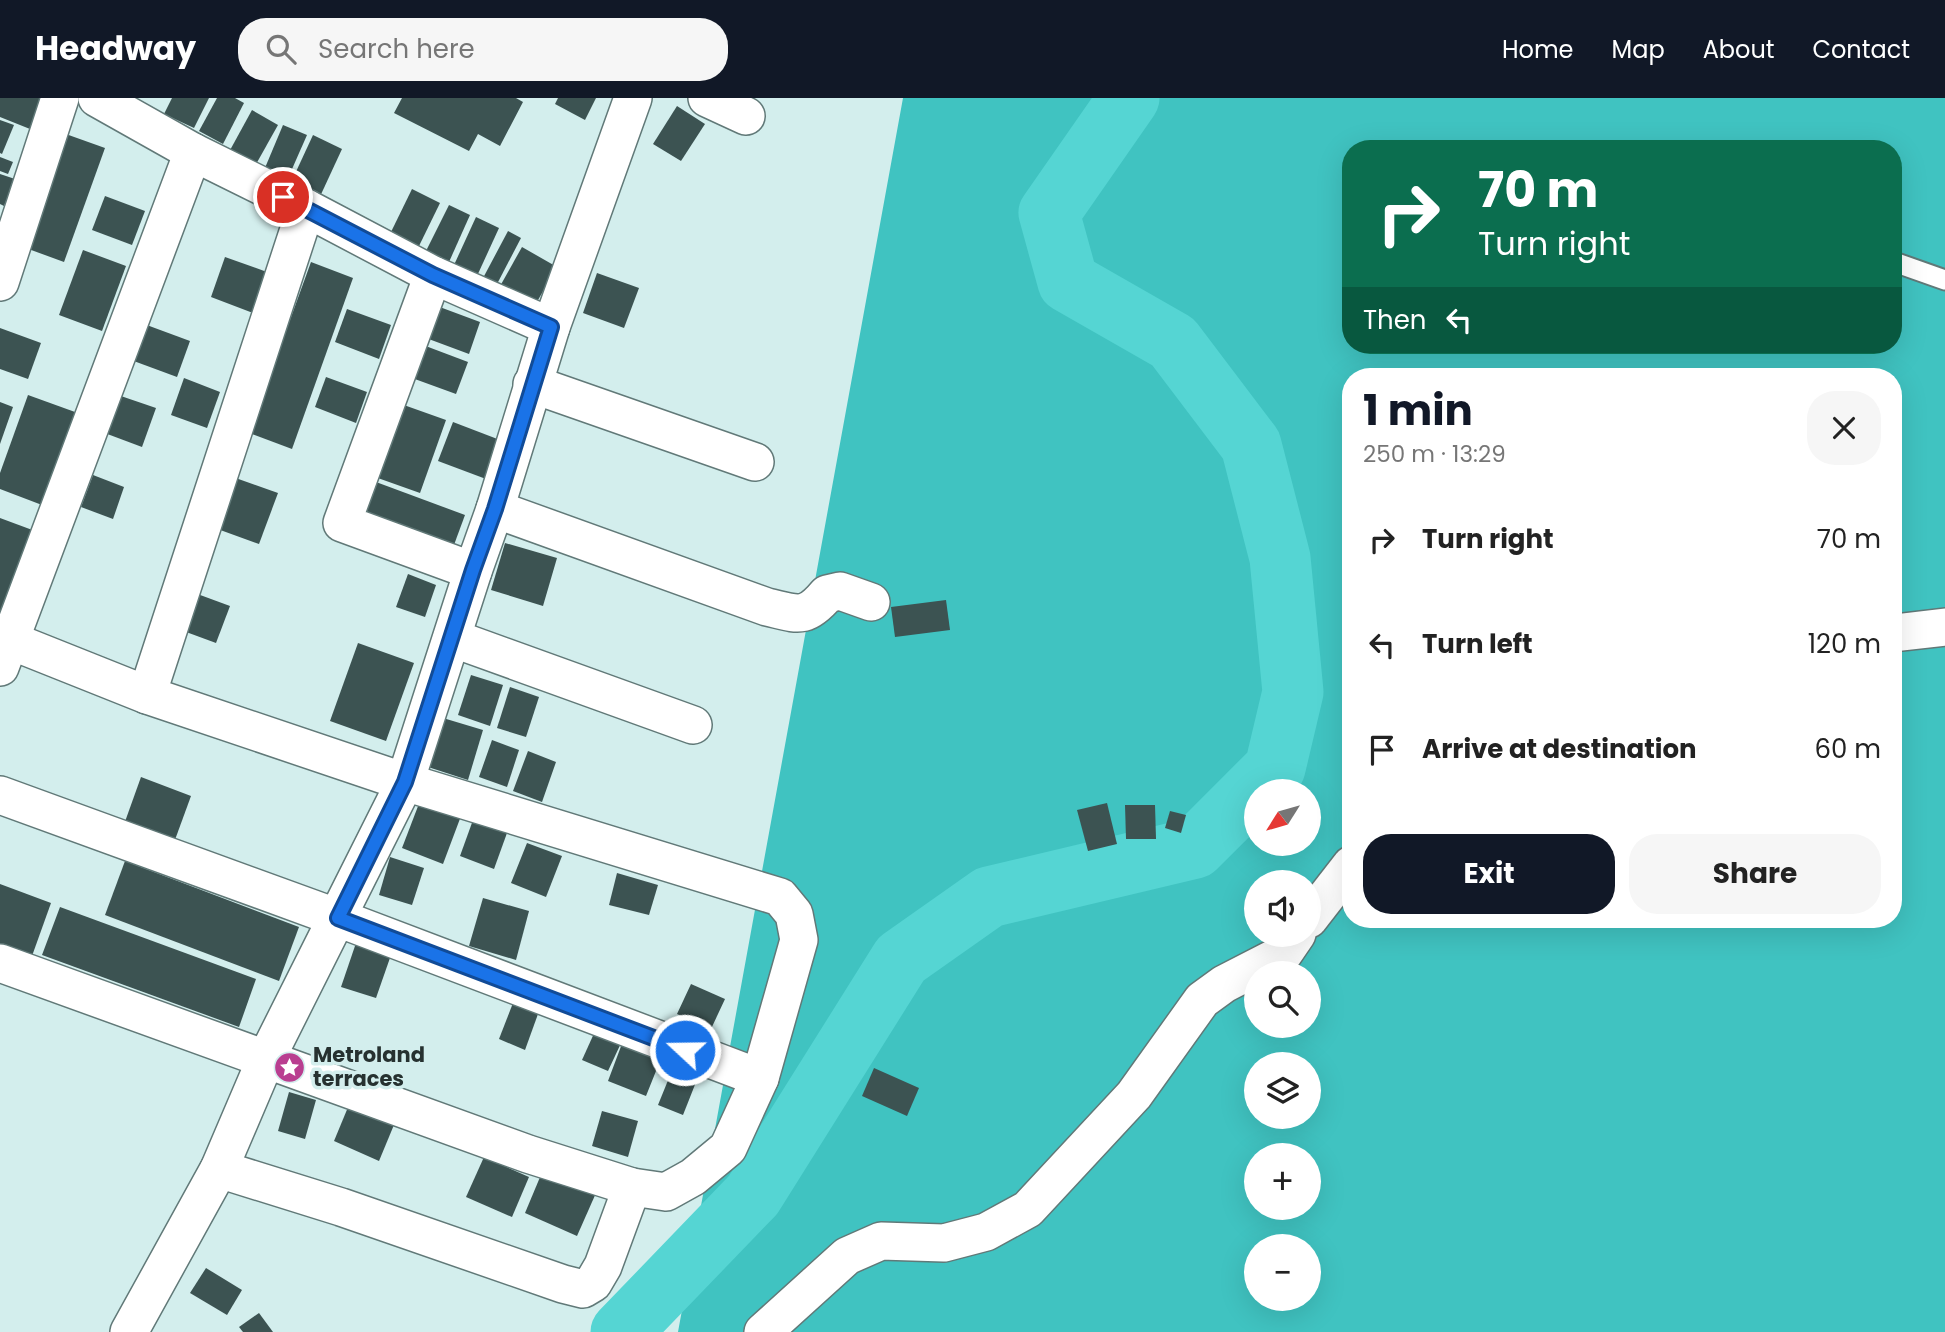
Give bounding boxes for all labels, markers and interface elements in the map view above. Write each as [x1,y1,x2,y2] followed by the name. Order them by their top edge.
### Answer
[238,18,728,81] search box
[35,25,196,72] text: Headway
[262,30,300,68] icon: search
[318,31,475,67] text: Search here
[1502,33,1574,66] text: Home
[1612,33,1665,66] text: Map
[1703,33,1774,66] text: About
[1812,33,1910,66] text: Contact
[1478,156,1598,224] text: 70 m
[253,167,313,227] pin
[1363,168,1454,259] icon: right
[264,178,302,216] icon: arrive
[1478,221,1630,266] text: Turn right
[1440,301,1478,339] icon: left
[1363,302,1426,338] text: Then
[1363,381,1473,440] text: 1 min
[1807,391,1881,465] button: close
[1363,438,1506,470] text: 250 m · 13:29
[1363,521,1401,559] icon: right
[1422,521,1554,557] text: Turn right
[1817,521,1881,557] text: 70 m
[1363,626,1401,664] icon: left
[1422,626,1533,662] text: Turn left
[1808,626,1881,662] text: 120 m
[1363,731,1401,769] icon: arrive
[1422,731,1697,767] text: Arrive at destination
[1814,731,1881,767] text: 60 m
[1244,779,1321,856] north arrow
[1244,779,1321,1311] map controls
[1363,834,1615,914] button: Exit
[1629,834,1881,914] button: Share
[1244,870,1321,947] button: sound
[1244,961,1321,1038] button: search
[648,1013,722,1087] position arrow
[313,1040,425,1093] place label: Metroland terraces
[273,1050,307,1084] place icon: Metroland terraces
[1244,1052,1321,1129] button: layers
[1244,1143,1321,1220] button: +
[1244,1234,1321,1311] button: −

